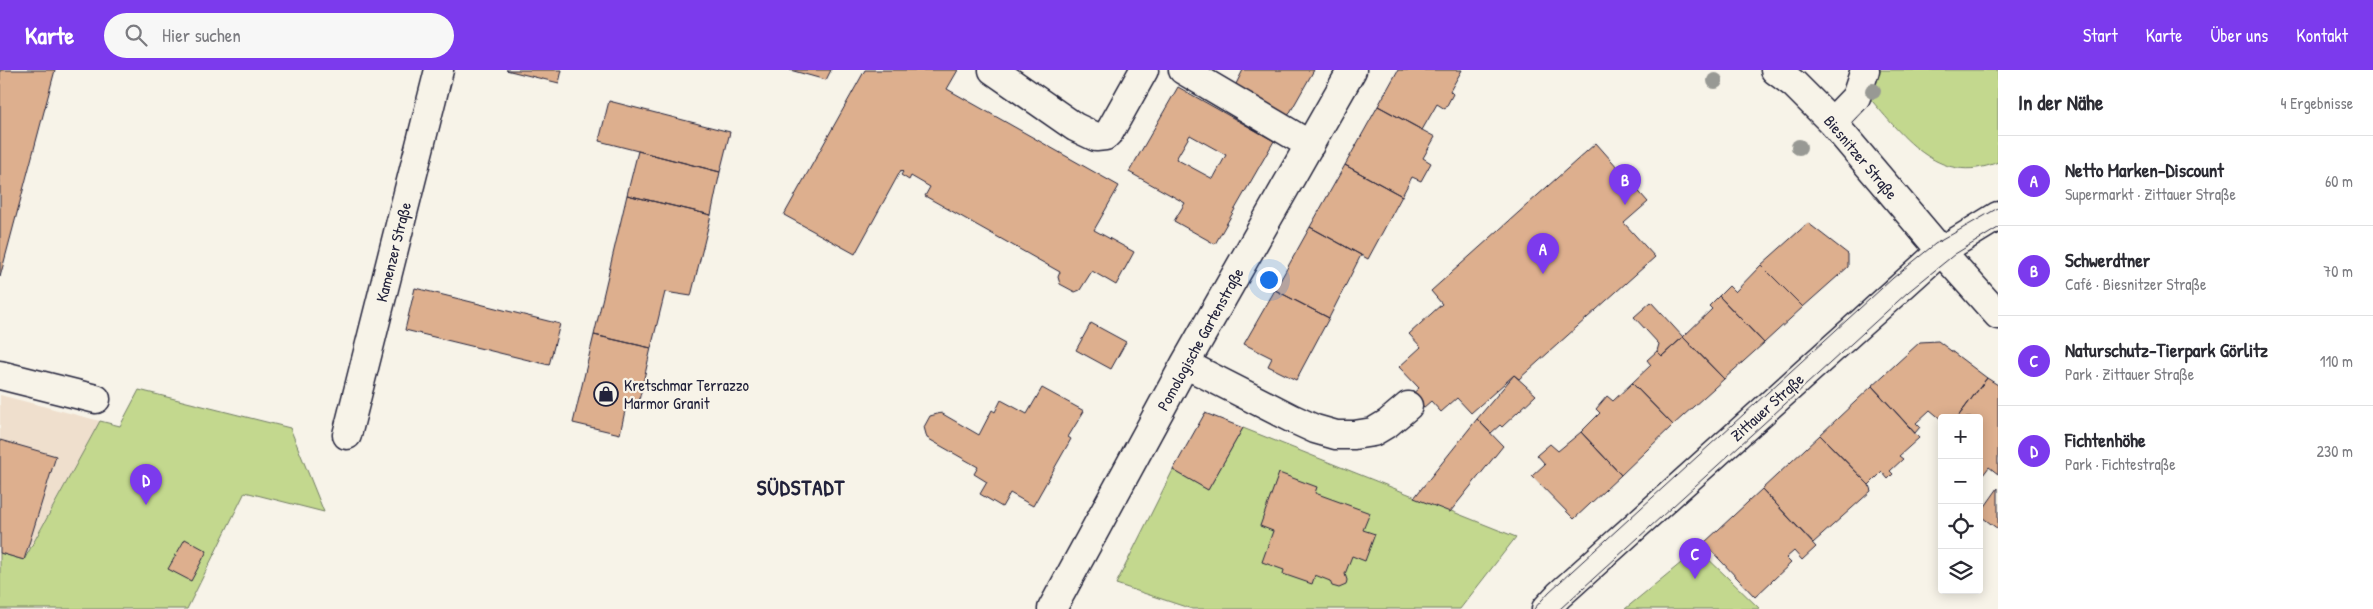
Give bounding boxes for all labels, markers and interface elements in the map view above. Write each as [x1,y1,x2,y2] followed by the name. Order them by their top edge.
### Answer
[104,13,454,58] search box
[25,19,74,51] text: Karte
[122,21,150,49] icon: search
[162,22,241,48] text: Hier suchen
[2083,23,2118,48] text: Start
[2146,23,2182,48] text: Karte
[2210,23,2268,48] text: Über uns
[2296,23,2348,48] text: Kontakt
[2018,88,2103,117] text: In der Nähe
[2281,92,2353,114] text: 4 Ergebnisse
[1819,110,1903,204] street label: Biesnitzer Straße
[2065,157,2224,183] text: Netto Marken-Discount
[1609,164,1641,205] pin: B
[2030,170,2038,192] text: A
[2325,170,2353,192] text: 60 m
[2065,183,2236,205] text: Supermarkt · Zittauer Straße
[370,199,416,304] street label: Kamenzer Straße
[1527,233,1559,274] pin: A
[2065,247,2150,273] text: Schwerdtner
[2030,260,2038,282] text: B
[2323,260,2353,282] text: 70 m
[1152,263,1249,414] street label: Pomologische Gartenstraße
[1256,267,1282,293] your location
[2065,273,2206,295] text: Café · Biesnitzer Straße
[2065,337,2268,363] text: Naturschutz-Tierpark Görlitz
[2030,350,2038,372] text: C
[2320,350,2353,372] text: 110 m
[2065,363,2194,385] text: Park · Zittauer Straße
[1726,368,1809,446] street label: Zittauer Straße
[624,374,750,414] place label: Kretschmar Terrazzo Marmor Granit
[593,381,619,407] shop icon: Kretschmar Terrazzo Marmor Granit
[1938,414,1983,594] map controls
[1938,414,1983,459] button: +
[2065,427,2146,453] text: Fichtenhöhe
[2030,440,2038,462] text: D
[2317,440,2353,462] text: 230 m
[2065,453,2176,475] text: Park · Fichtestraße
[1938,459,1983,504] button: −
[130,464,162,505] pin: D
[757,473,846,502] district label: SÜDSTADT
[1938,504,1983,549] button: locate
[1679,538,1711,579] pin: C
[1938,549,1983,594] button: layers

